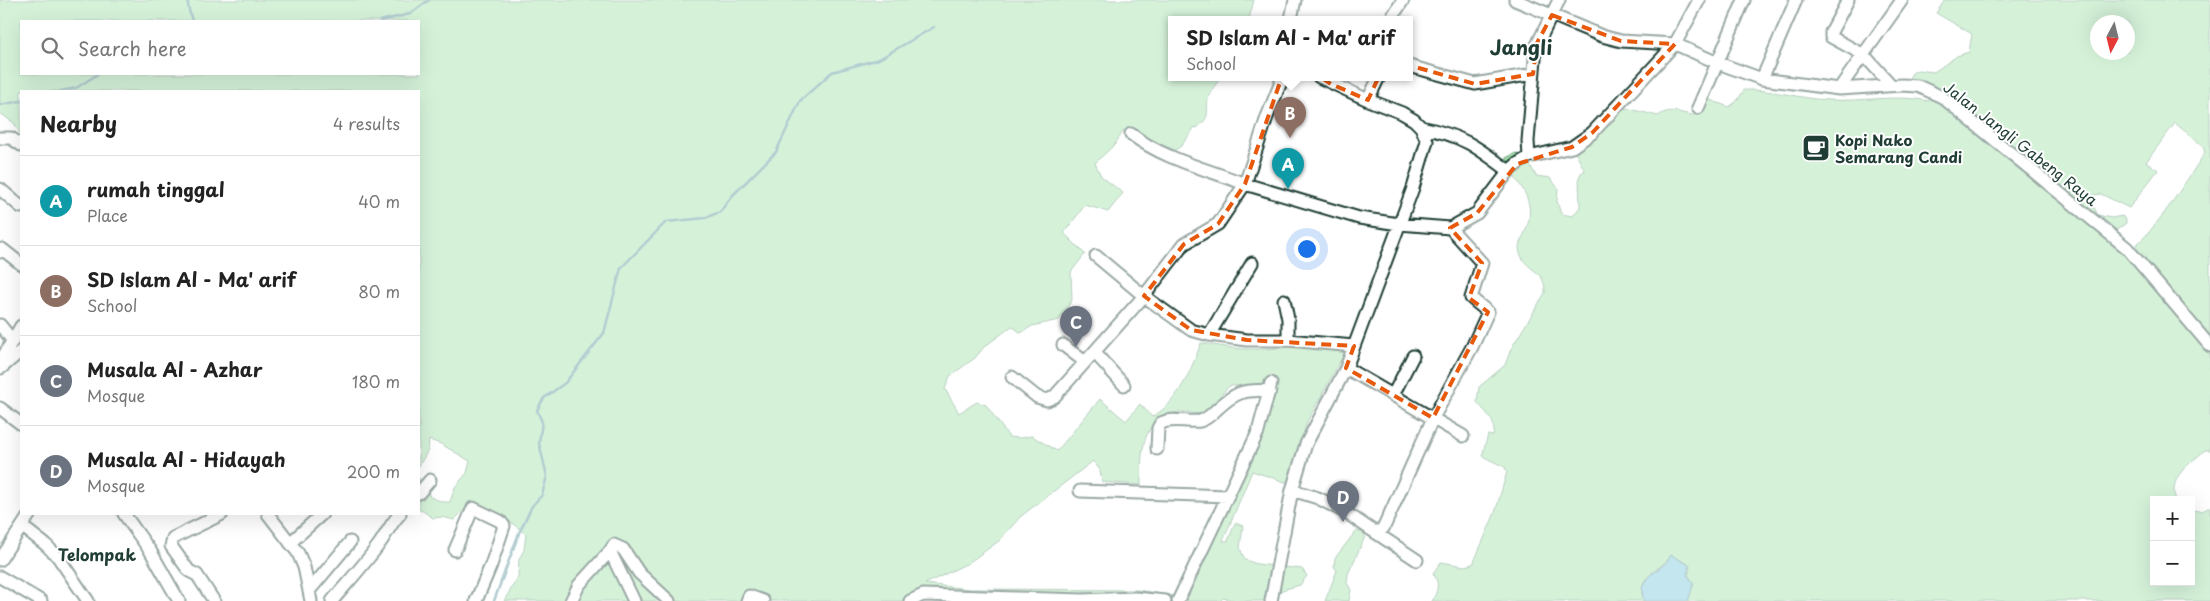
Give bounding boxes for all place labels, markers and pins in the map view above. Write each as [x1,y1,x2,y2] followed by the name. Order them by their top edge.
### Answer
[1274,97,1306,138] pin: B
[1835,128,1962,168] place label: Kopi Nako Semarang Candi
[1801,133,1831,163] cafe icon: Kopi Nako Semarang Candi
[1272,148,1304,189] pin: A
[1060,306,1092,347] pin: C
[1327,481,1359,522] pin: D

